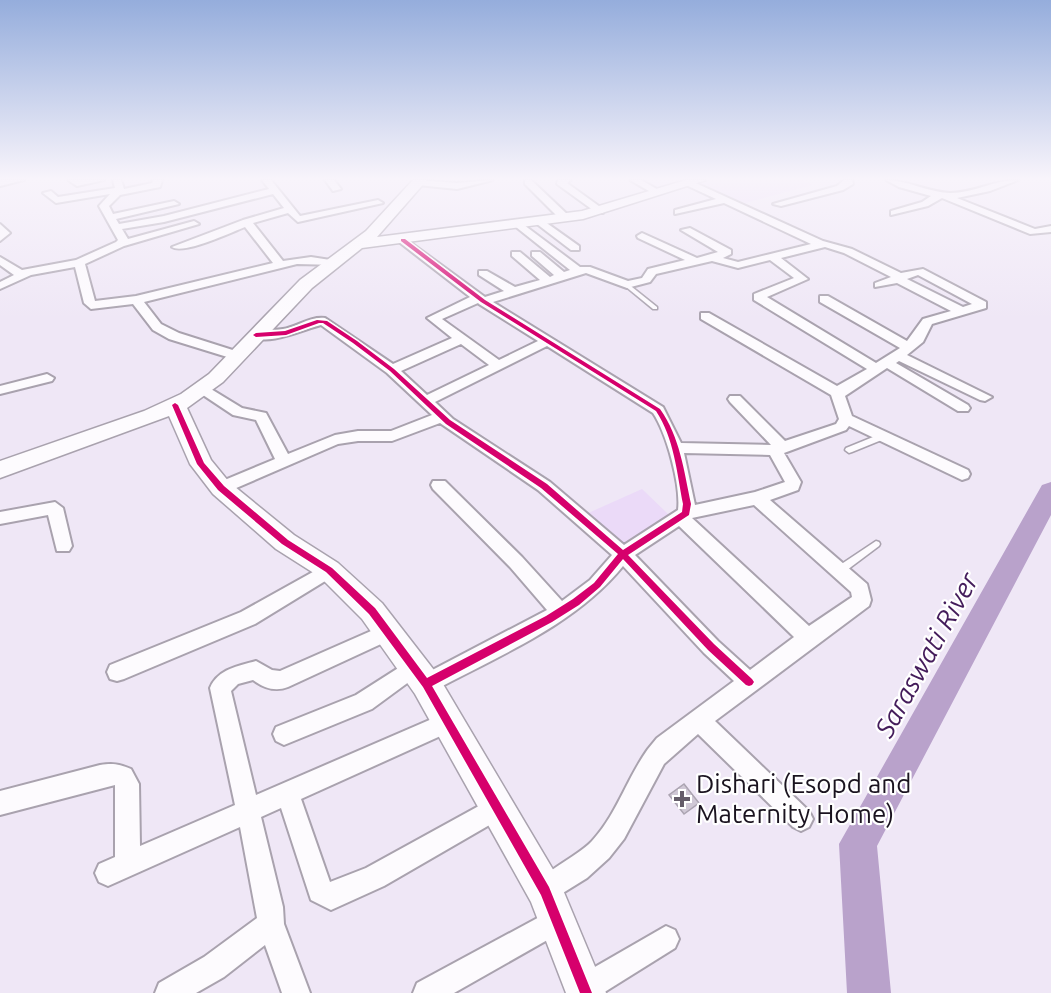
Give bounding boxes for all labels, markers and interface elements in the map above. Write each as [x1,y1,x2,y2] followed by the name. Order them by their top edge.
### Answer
[868,566,984,743] water label: Saraswati River
[696,769,911,828] place label: Dishari (Esopd and Maternity Home)
[673,790,691,808] marker: Dishari (Esopd and Maternity Home)

